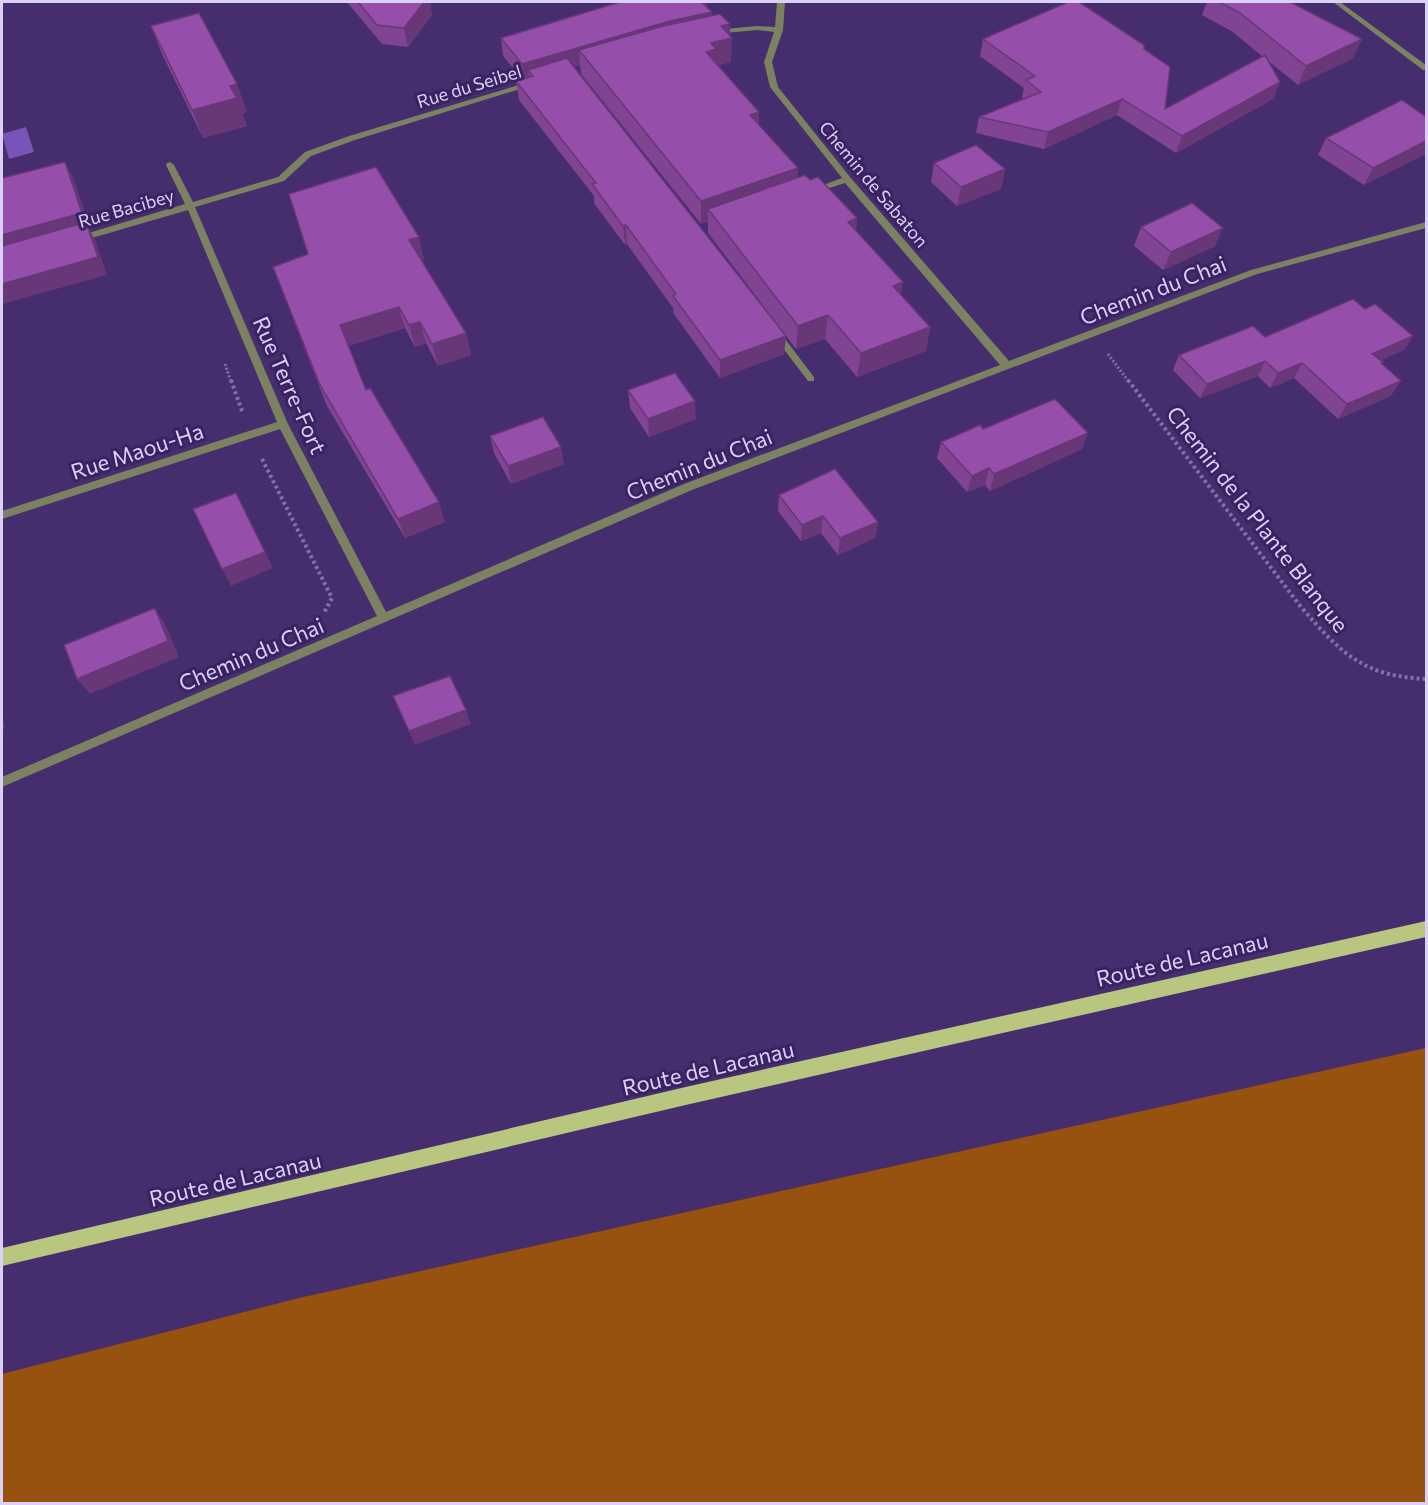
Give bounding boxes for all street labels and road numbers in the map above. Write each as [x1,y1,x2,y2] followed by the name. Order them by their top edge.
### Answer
[414,60,524,112] street label: Rue du Seibel
[815,116,933,252] street label: Chemin de Sabaton
[76,184,176,232] street label: Rue Bacibey
[1076,250,1230,330] street label: Chemin du Chai
[248,312,332,458] street label: Rue Terre-Fort
[1161,401,1355,637] street label: Chemin de la Plante Blanque
[67,417,207,485] street label: Rue Maou-Ha
[622,422,776,506] street label: Chemin du Chai
[174,611,328,697] street label: Chemin du Chai
[1093,926,1271,992] street label: Route de Lacanau
[619,1035,797,1101] street label: Route de Lacanau
[146,1146,324,1212] street label: Route de Lacanau

